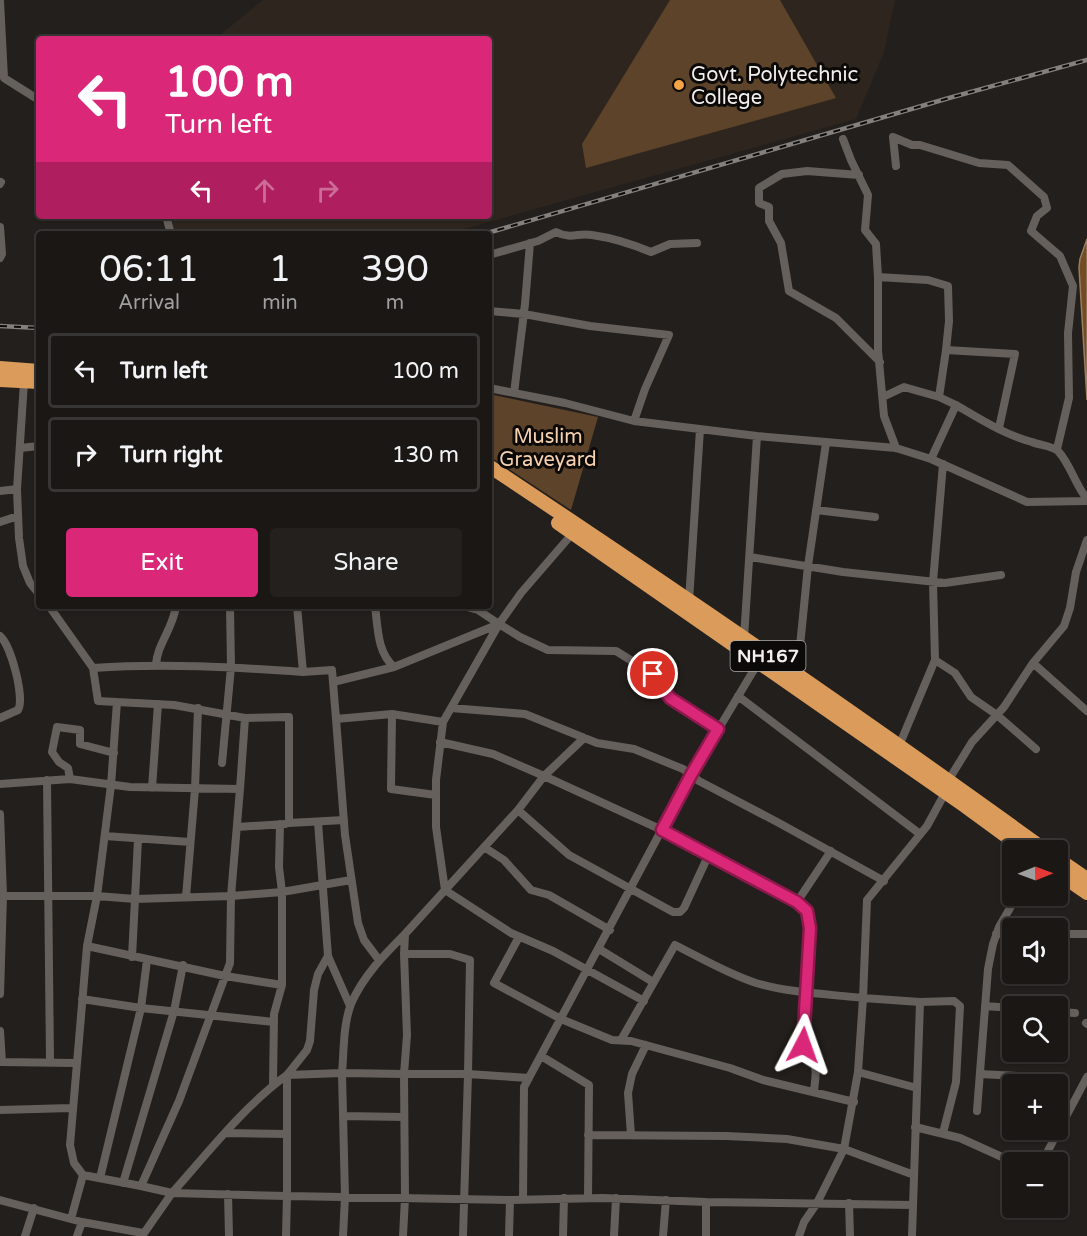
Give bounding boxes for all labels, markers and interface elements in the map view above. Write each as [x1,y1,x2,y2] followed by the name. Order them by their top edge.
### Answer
[165,57,294,108] text: 100 m
[66,60,144,138] icon: left
[691,63,858,110] place label: Govt. Polytechnic College
[672,78,686,92] marker: Govt. Polytechnic College
[165,108,272,141] text: Turn left
[185,174,218,207] icon: left
[248,174,281,207] icon: ahead
[311,174,344,207] icon: right
[99,248,199,291] text: 06:11
[269,248,291,291] text: 1
[361,248,429,291] text: 390
[118,291,180,315] text: Arrival
[262,291,298,315] text: min
[386,291,404,315] text: m
[69,354,102,387] icon: left
[120,358,208,384] text: Turn left
[392,358,459,384] text: 100 m
[499,425,597,472] park label: Muslim Graveyard
[69,438,102,471] icon: right
[120,442,222,468] text: Turn right
[392,442,459,468] text: 130 m
[66,528,258,597] button: Exit
[270,528,462,597] button: Share
[730,641,806,671] road number: NH167
[627,648,678,699] pin
[636,657,669,690] icon: arrive
[1002,840,1068,906] north arrow
[1002,840,1068,1218] map controls
[1002,918,1068,984] button: sound
[1002,996,1068,1062] button: search
[771,1013,835,1077] position arrow
[1002,1074,1068,1140] button: +
[1002,1152,1068,1218] button: −

